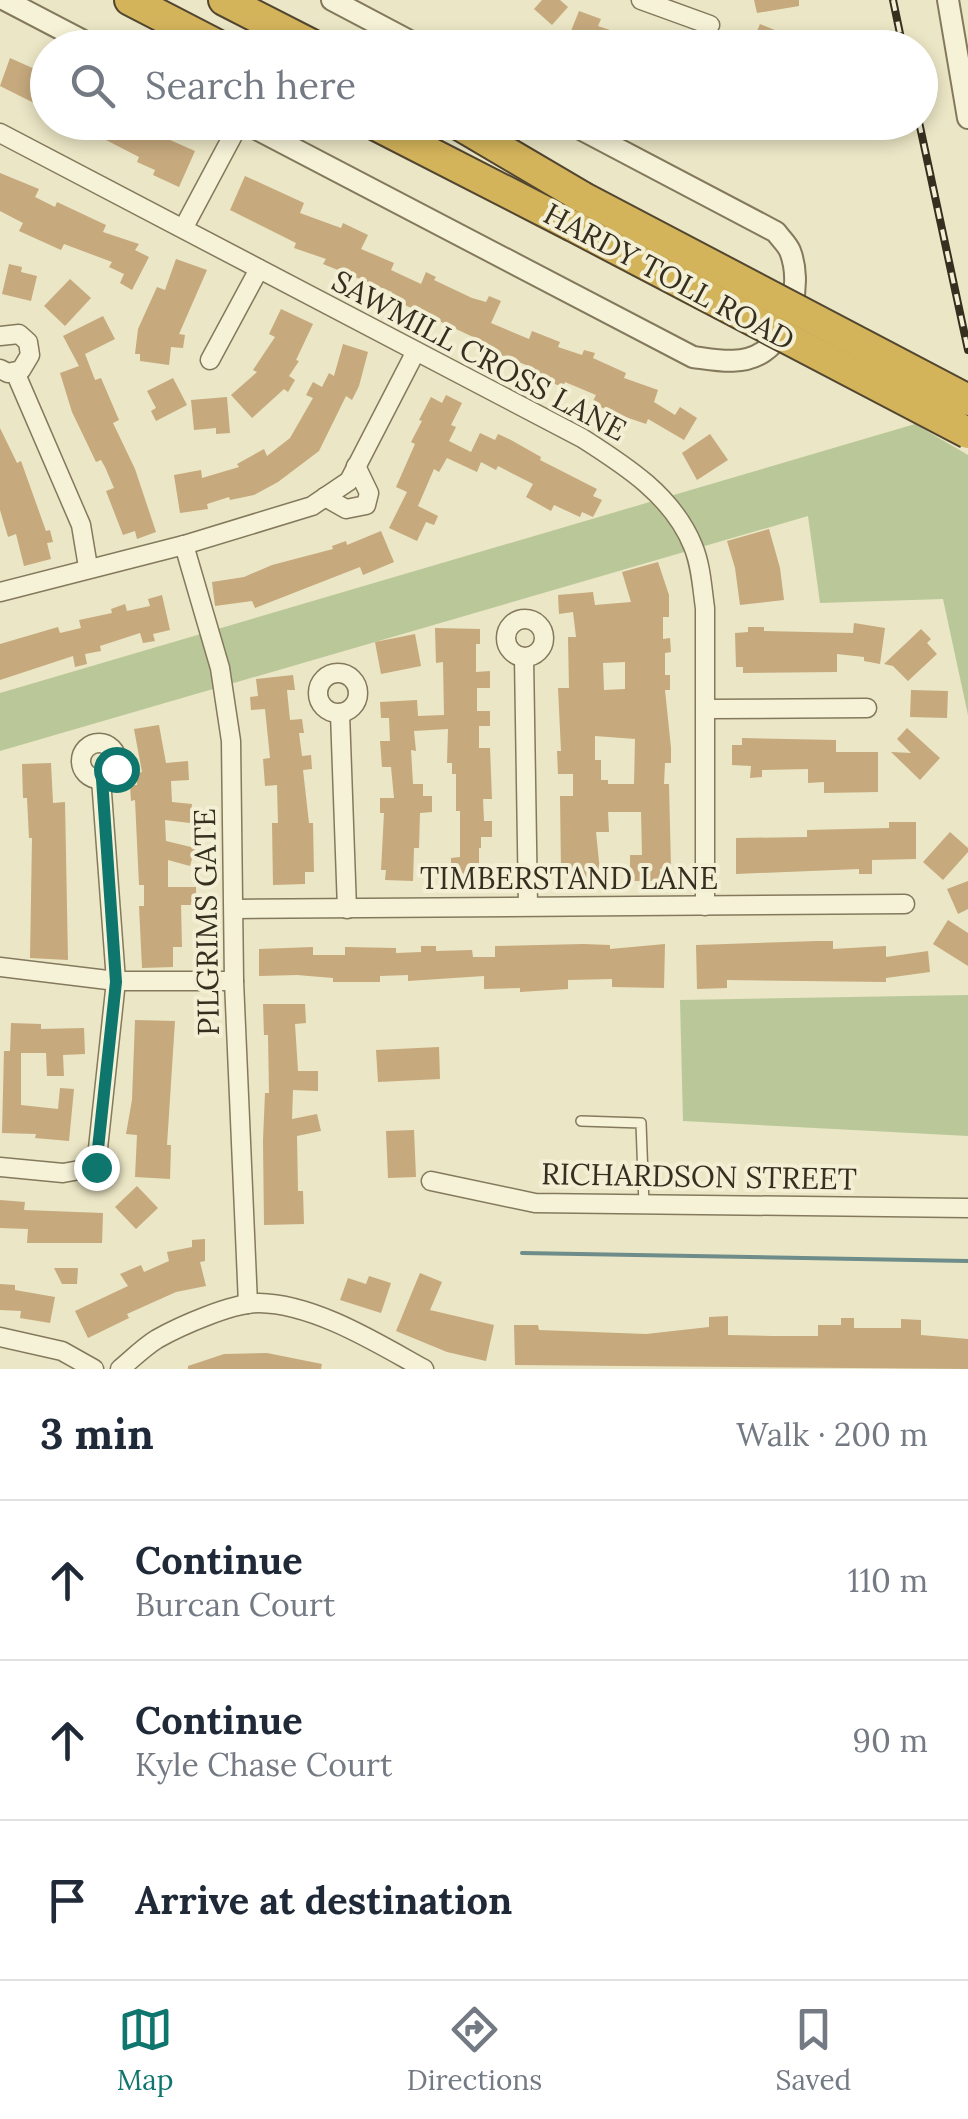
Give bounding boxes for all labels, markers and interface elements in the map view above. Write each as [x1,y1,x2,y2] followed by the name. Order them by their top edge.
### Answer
[30,30,938,140] search box
[65,58,120,113] icon: search
[145,61,356,109] text: Search here
[538,194,801,358] street label: HARDY TOLL ROAD
[326,261,633,449] street label: SAWMILL CROSS LANE
[94,747,140,793] route start
[185,808,227,1036] street label: PILGRIMS GATE
[420,859,718,897] street label: TIMBERSTAND LANE
[74,1145,120,1191] route end
[541,1154,857,1198] street label: RICHARDSON STREET
[40,1407,154,1461] text: 3 min
[736,1414,928,1455] text: Walk · 200 m
[135,1536,303,1584] text: Continue
[40,1553,95,1608] icon: ahead
[848,1560,928,1601] text: 110 m
[135,1584,335,1625] text: Burcan Court
[135,1696,303,1744] text: Continue
[40,1713,95,1768] icon: ahead
[853,1720,928,1761] text: 90 m
[135,1744,392,1785] text: Kyle Chase Court
[40,1873,95,1928] icon: arrive
[135,1876,512,1924] text: Arrive at destination
[117,2002,174,2098] tab: Map
[407,2002,542,2098] tab: Directions
[776,2002,851,2098] tab: Saved

